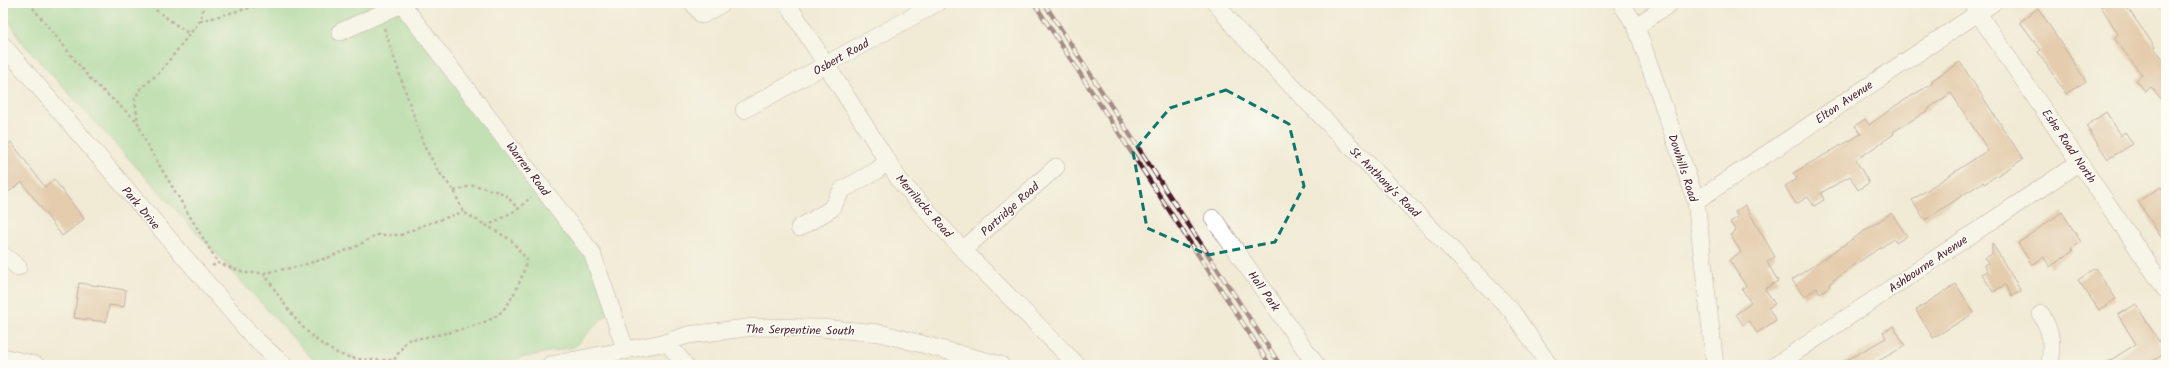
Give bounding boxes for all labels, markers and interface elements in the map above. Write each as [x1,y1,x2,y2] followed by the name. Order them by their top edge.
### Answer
[810,34,874,81] street label: Osbert Road
[1811,76,1878,129] street label: Elton Avenue
[2037,105,2101,187] street label: Eshe Road North
[1663,132,1703,206] street label: Dowhills Road
[501,138,555,201] street label: Warren Road
[1345,142,1425,223] street label: St Anthony's Road
[891,170,957,243] street label: Merrilocks Road
[977,177,1045,241] street label: Partridge Road
[117,182,165,235] street label: Park Drive
[1885,230,1972,298] street label: Ashbourne Avenue
[1243,267,1285,316] street label: Hall Park
[745,320,855,341] street label: The Serpentine South

